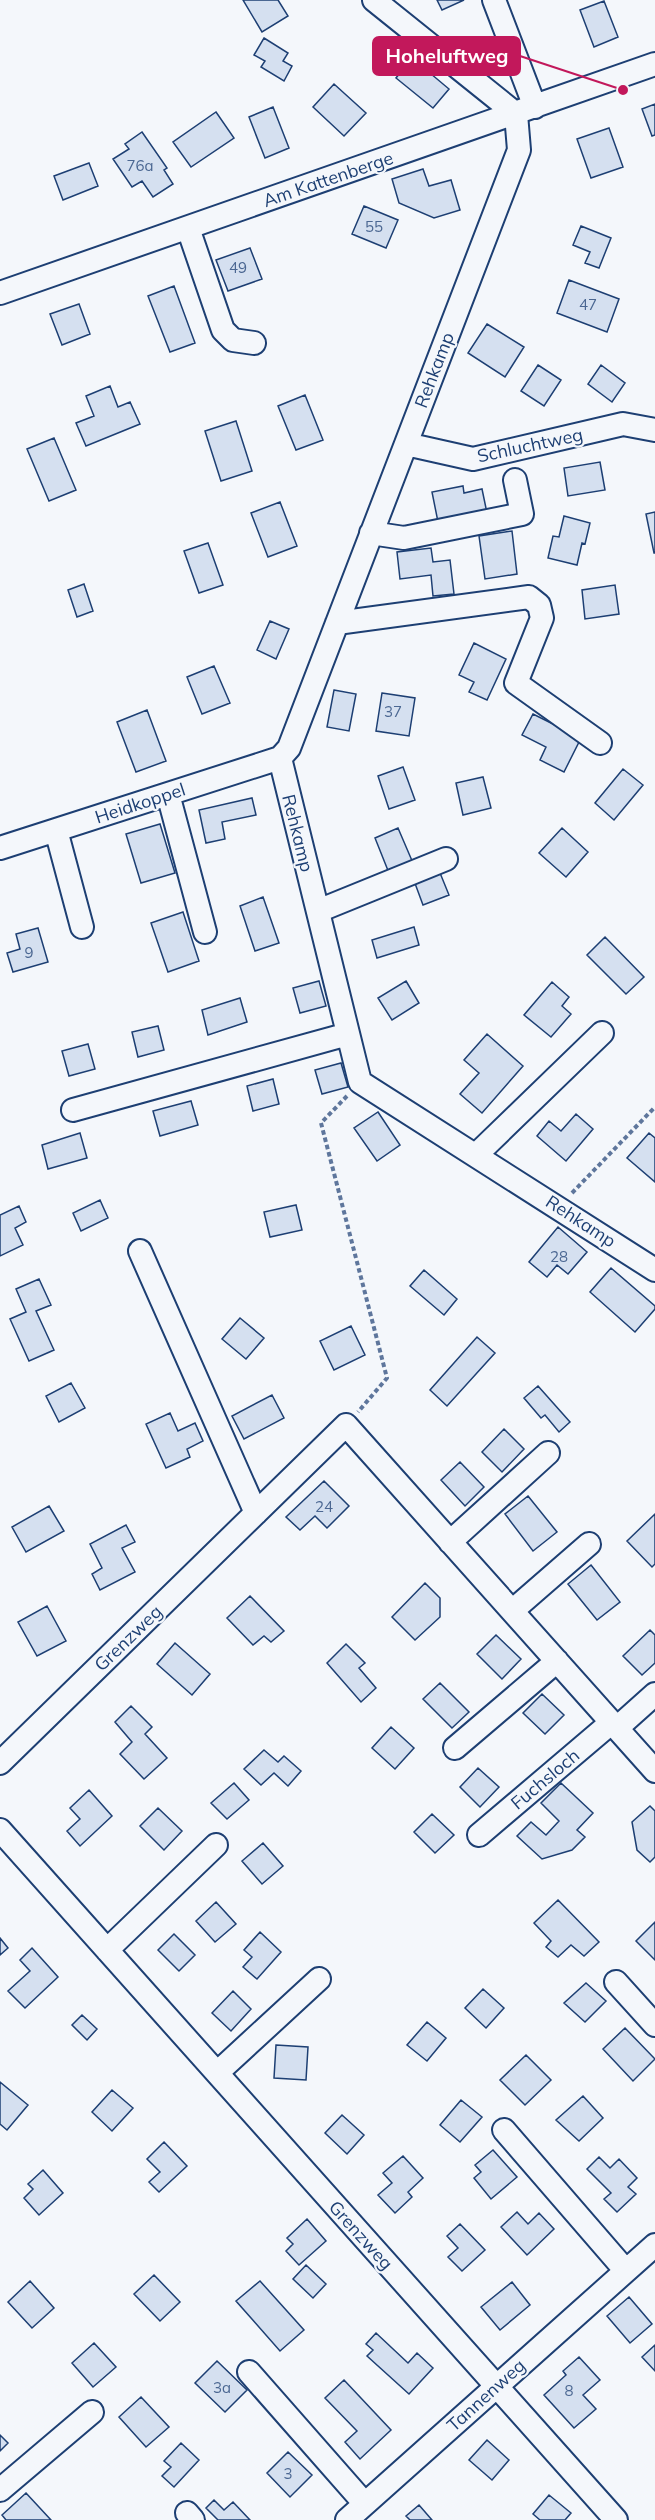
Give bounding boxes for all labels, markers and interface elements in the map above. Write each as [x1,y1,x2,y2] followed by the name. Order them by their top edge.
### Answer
[373,37,520,75] callout: Hoheluftweg
[386,43,508,68] text: Hoheluftweg
[260,146,396,212] street label: Am Kattenberge
[126,156,154,175] house number: 76a
[365,217,383,236] house number: 55
[229,258,247,277] house number: 49
[579,295,597,314] house number: 47
[409,329,459,411] street label: Rehkamp
[475,423,585,467] street label: Schluchtweg
[384,702,402,721] house number: 37
[92,778,188,828] street label: Heidkoppel
[277,792,319,874] street label: Rehkamp
[24,943,34,962] house number: 9
[542,1190,620,1252] street label: Rehkamp
[550,1247,568,1266] house number: 28
[315,1497,333,1516] house number: 24
[89,1600,167,1676] street label: Grenzweg
[506,1744,584,1814] street label: Fuchsloch
[324,2196,398,2274] street label: Grenzweg
[442,2354,530,2436] street label: Tannenweg
[213,2378,231,2397] house number: 3a
[564,2381,574,2400] house number: 8
[283,2464,293,2483] house number: 3

